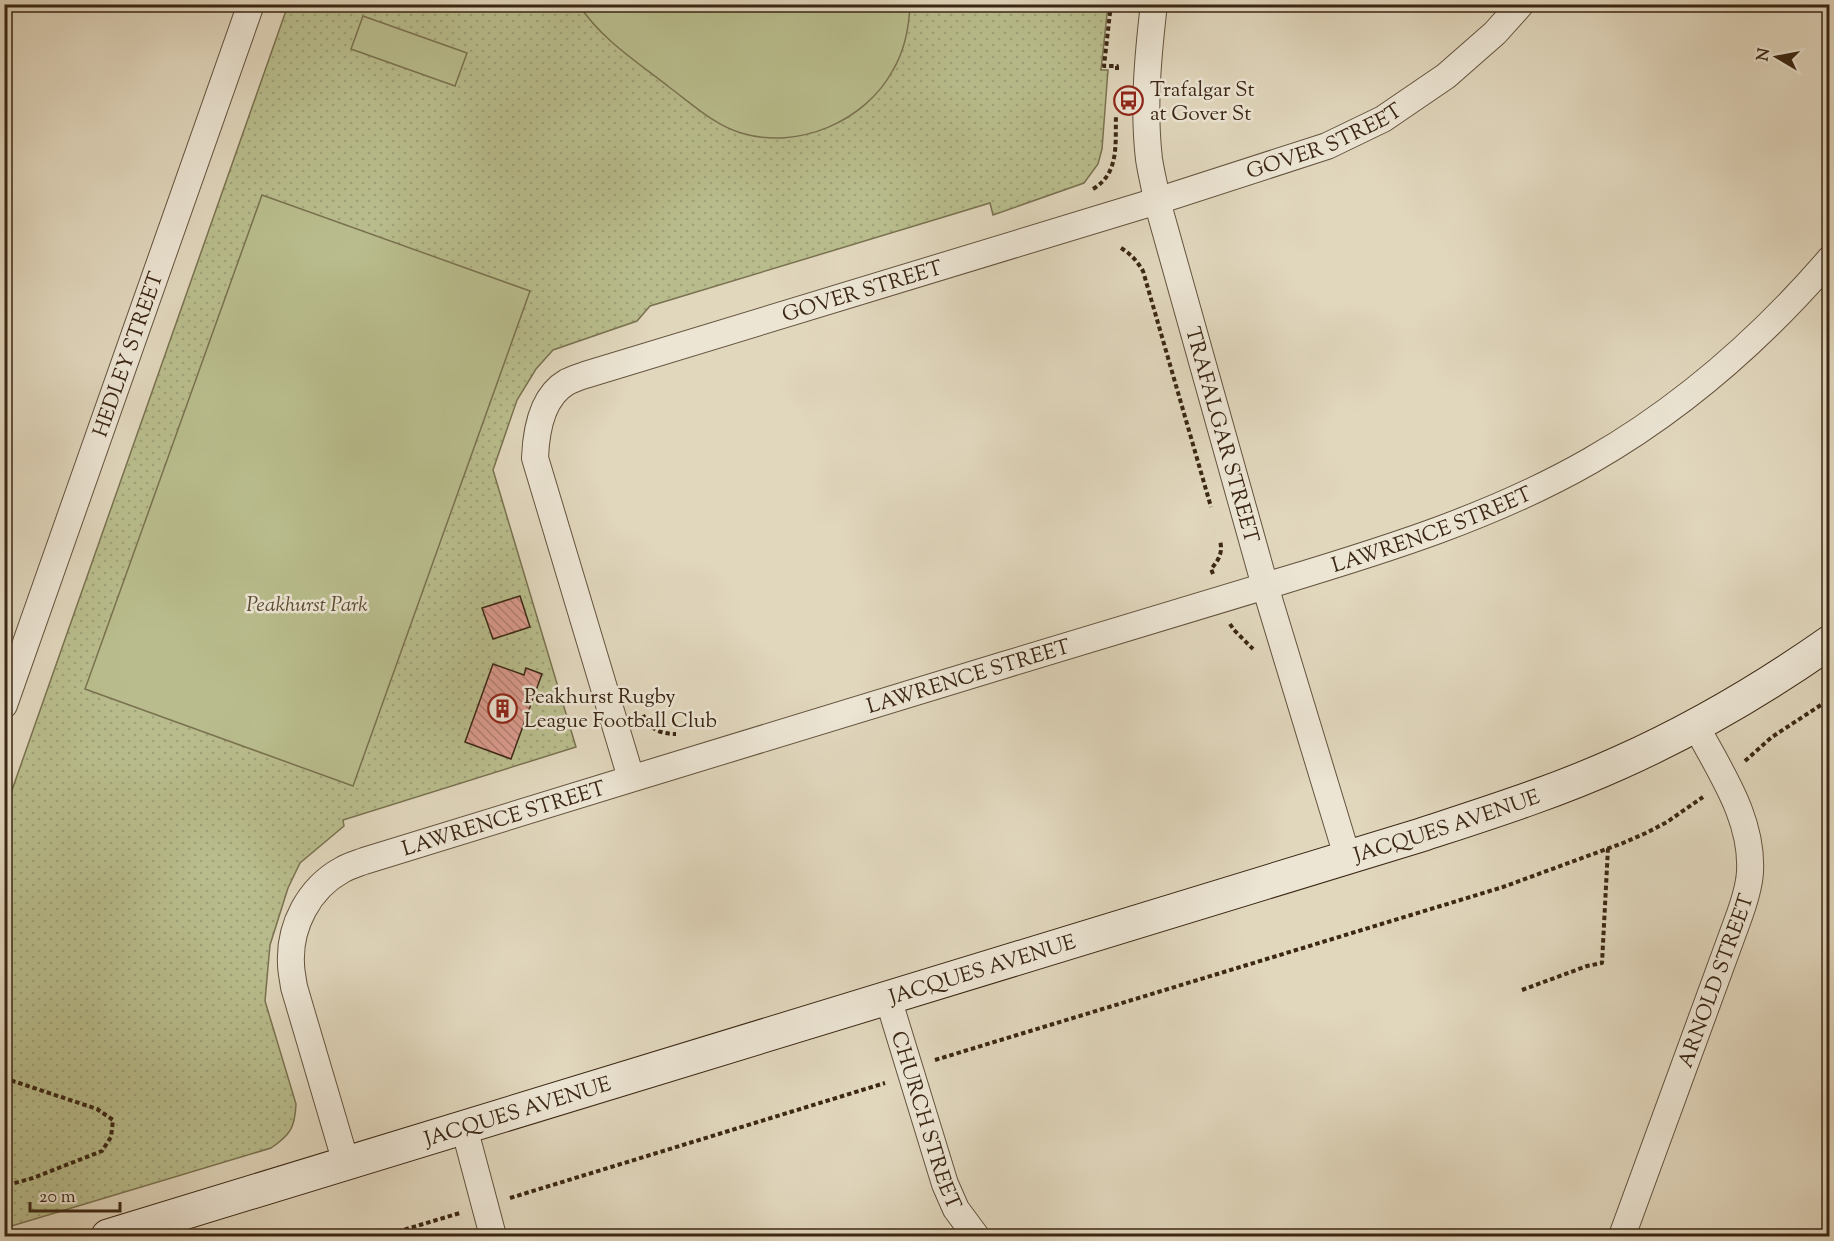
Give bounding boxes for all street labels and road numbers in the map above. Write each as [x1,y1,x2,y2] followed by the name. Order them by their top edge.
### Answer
[1243,97,1409,188] street label: GOVER STREET
[779,254,947,331] street label: GOVER STREET
[87,268,173,442] street label: HEDLEY STREET
[1176,324,1265,547] street label: TRAFALGAR STREET
[1328,480,1538,582] street label: LAWRENCE STREET
[864,633,1075,723] street label: LAWRENCE STREET
[399,774,610,865] street label: LAWRENCE STREET
[1349,783,1545,872] street label: JACQUES AVENUE
[1672,890,1763,1072] street label: ARNOLD STREET
[885,928,1080,1014] street label: JACQUES AVENUE
[882,1028,968,1215] street label: CHURCH STREET
[420,1070,615,1156] street label: JACQUES AVENUE

